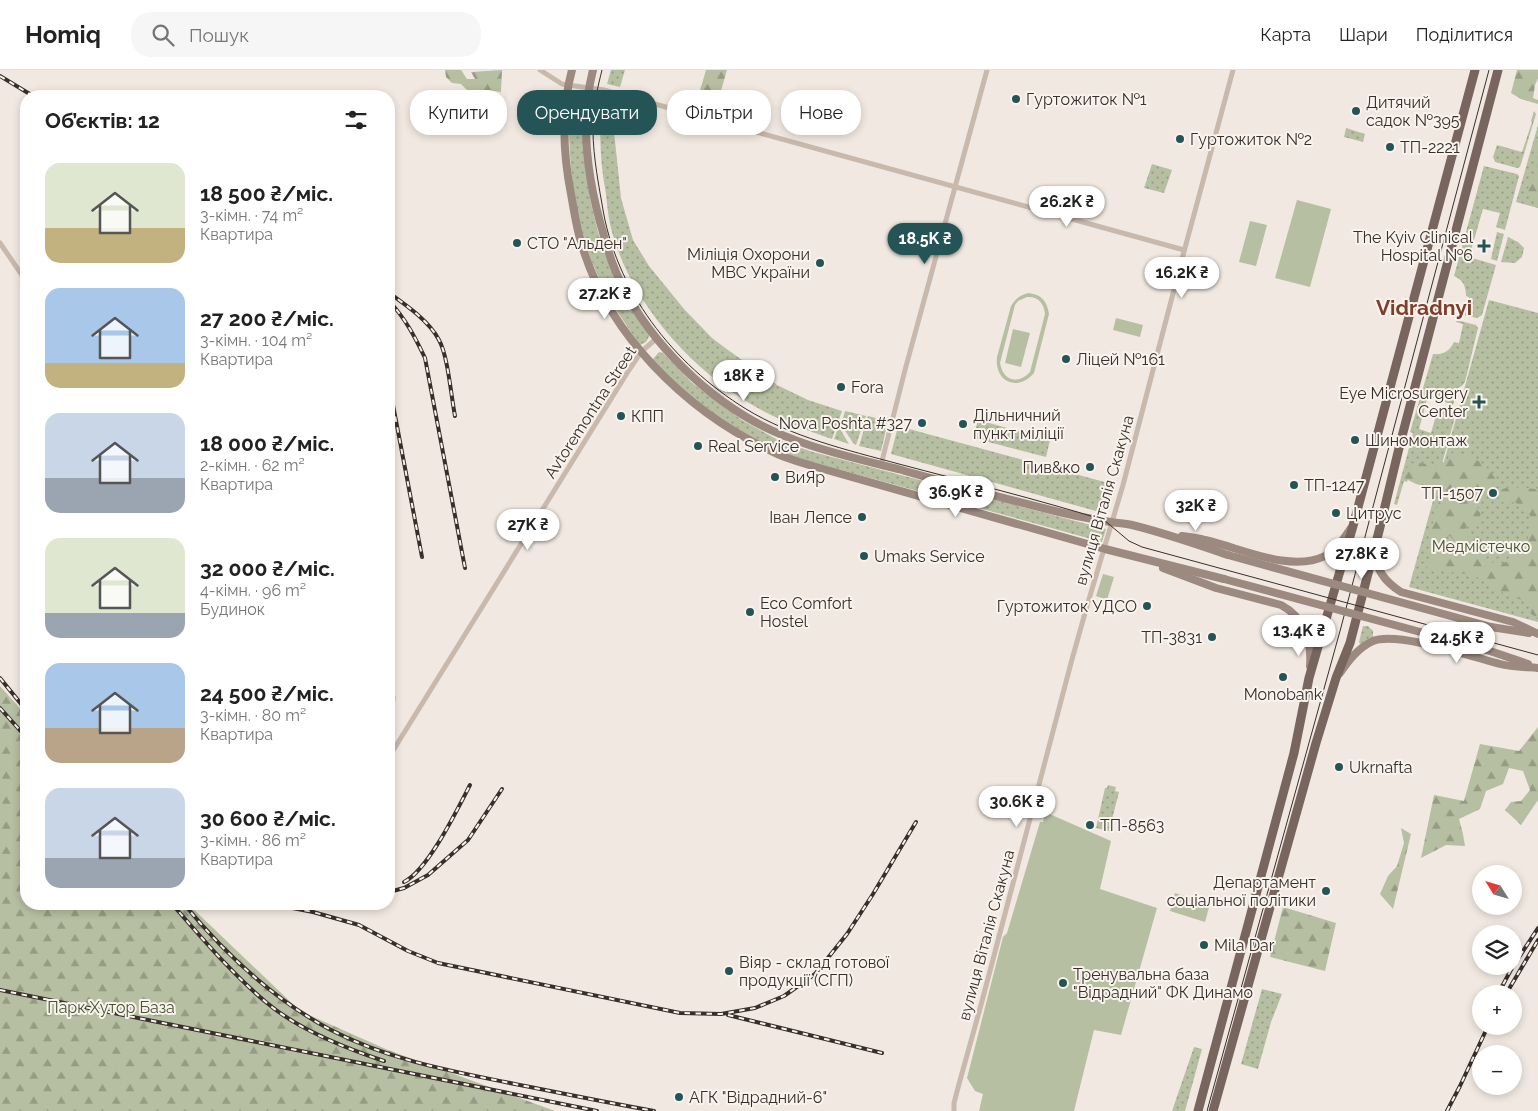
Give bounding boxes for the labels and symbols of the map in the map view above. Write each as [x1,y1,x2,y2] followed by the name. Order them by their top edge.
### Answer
[1026,90,1147,109] place label: Гуртожиток №1
[1010,93,1022,105] marker: Гуртожиток №1
[1366,93,1460,130] place label: Дитячий садок №395
[1350,105,1362,117] marker: Дитячий садок №395
[1190,130,1312,149] place label: Гуртожиток №2
[1174,133,1186,145] marker: Гуртожиток №2
[1400,138,1460,157] place label: ТП-2221
[1384,141,1396,153] marker: ТП-2221
[1021,186,1113,228] pin: 26.2K ₴
[879,222,971,265] pin: 18.5K ₴
[1353,228,1474,265] place label: The Kyiv Clinical Hospital №6
[527,234,627,253] place label: СТО "Альден"
[511,237,523,249] marker: СТО "Альден"
[1477,239,1491,253] marker: The Kyiv Clinical Hospital №6
[687,245,810,282] place label: Міліція Охорони МВС України
[1136,256,1228,299] pin: 16.2K ₴
[814,257,826,269] marker: Міліція Охорони МВС України
[559,278,651,320] pin: 27.2K ₴
[1376,295,1472,320] district label: Vidradnyi
[541,342,641,482] street label: Avtoremontna Street
[1076,350,1165,369] place label: Ліцей №161
[1060,353,1072,365] marker: Ліцей №161
[709,360,779,402] pin: 18K ₴
[851,378,884,397] place label: Fora
[835,381,847,393] marker: Fora
[1339,384,1468,421] place label: Eye Microsurgery Center
[1472,395,1486,409] marker: Eye Microsurgery Center
[973,406,1064,443] place label: Дільничний пункт міліції
[631,407,664,426] place label: КПП
[615,410,627,422] marker: КПП
[1071,413,1138,587] street label: вулиця Віталія Скакуна
[779,414,912,433] place label: Nova Poshta #327
[916,417,928,429] marker: Nova Poshta #327
[957,418,969,430] marker: Дільничний пункт міліції
[1365,431,1468,450] place label: Шиномонтаж
[1349,434,1361,446] marker: Шиномонтаж
[708,437,799,456] place label: Real Service
[692,440,704,452] marker: Real Service
[1022,458,1080,477] place label: Пив&ко
[1084,461,1096,473] marker: Пив&ко
[785,468,825,487] place label: ВиЯр
[769,471,781,483] marker: ВиЯр
[910,476,1002,518] pin: 36.9K ₴
[1304,476,1365,495] place label: ТП-1247
[1288,479,1300,491] marker: ТП-1247
[1421,484,1483,503] place label: ТП-1507
[1487,487,1499,499] marker: ТП-1507
[1161,490,1231,532] pin: 32K ₴
[1346,504,1402,523] place label: Цитрус
[1330,507,1342,519] marker: Цитрус
[493,508,563,551] pin: 27K ₴
[769,508,852,527] place label: Іван Лепсе
[856,511,868,523] marker: Іван Лепсе
[1432,537,1530,556] park label: Медмістечко
[1316,538,1408,580] pin: 27.8K ₴
[874,547,985,566] place label: Umaks Service
[858,550,870,562] marker: Umaks Service
[760,594,853,631] place label: Eco Comfort Hostel
[997,597,1137,616] place label: Гуртожиток УДСО
[1141,600,1153,612] marker: Гуртожиток УДСО
[744,606,756,618] marker: Eco Comfort Hostel
[1253,614,1345,657] pin: 13.4K ₴
[1411,622,1503,664] pin: 24.5K ₴
[1141,628,1202,647] place label: ТП-3831
[1206,631,1218,643] marker: ТП-3831
[1277,671,1289,683] marker: Monobank
[1244,685,1323,704] place label: Monobank
[1349,758,1412,777] place label: Ukrnafta
[1333,761,1345,773] marker: Ukrnafta
[971,786,1063,828] pin: 30.6K ₴
[1100,816,1164,835] place label: ТП-8563
[1084,819,1096,831] marker: ТП-8563
[955,848,1018,1023] street label: вулиця Віталія Скакуна
[1472,865,1522,915] north arrow
[1167,873,1316,910] place label: Департамент соціальної політики
[1320,885,1332,897] marker: Департамент соціальної політики
[1214,936,1275,955] place label: Mila Dar
[1198,939,1210,951] marker: Mila Dar
[739,953,890,990] place label: Віяр - склад готової продукції (СГП)
[723,965,735,977] marker: Віяр - склад готової продукції (СГП)
[1073,965,1253,1002] place label: Тренувальна база "Відрадний" ФК Динамо
[1057,977,1069,989] marker: Тренувальна база "Відрадний" ФК Динамо
[47,998,175,1017] park label: Парк Хутор База
[689,1088,827,1107] place label: АГК "Відрадний-6"
[673,1091,685,1103] marker: АГК "Відрадний-6"

